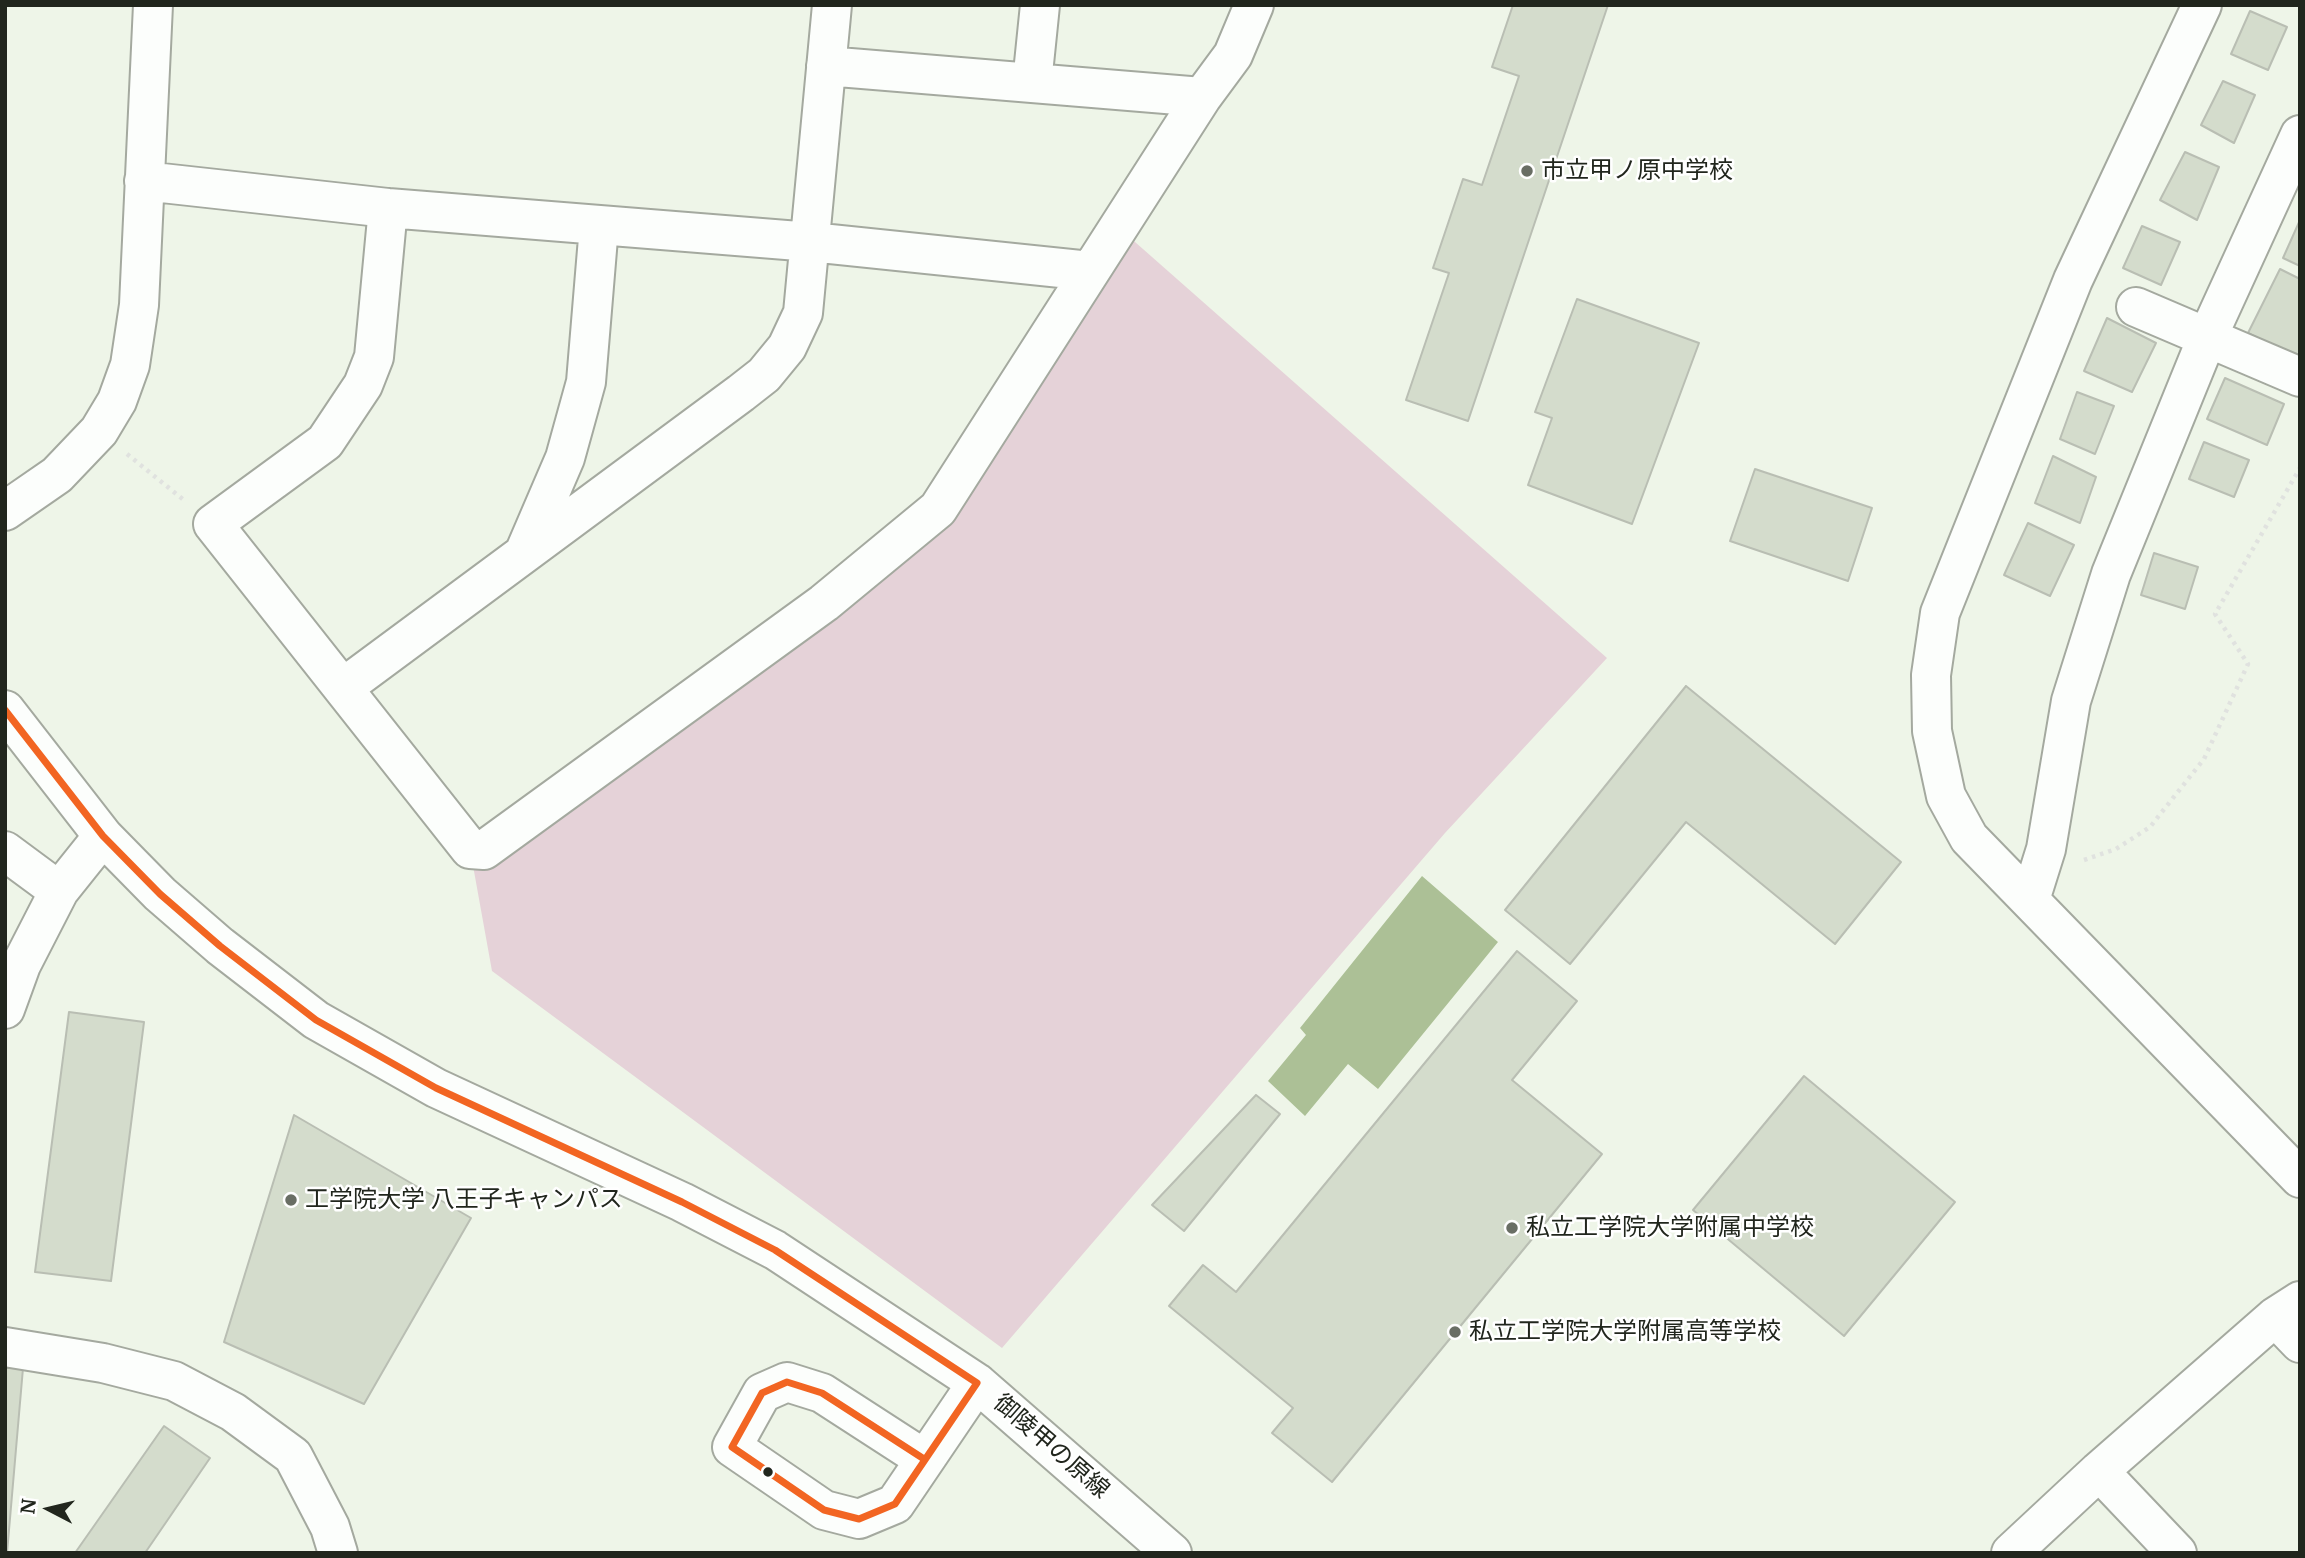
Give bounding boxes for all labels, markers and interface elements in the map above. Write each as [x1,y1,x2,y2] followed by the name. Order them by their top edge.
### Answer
[1541,157,1733,185] place label: 市立甲ノ原中学校
[1519,163,1535,179] marker: 市立甲ノ原中学校
[305,1186,623,1214] place label: 工学院大学 八王子キャンパス
[283,1192,299,1208] marker: 工学院大学 八王子キャンパス
[1526,1214,1814,1242] place label: 私立工学院大学附属中学校
[1504,1220,1520,1236] marker: 私立工学院大学附属中学校
[1469,1318,1781,1346] place label: 私立工学院大学附属高等学校
[1447,1324,1463,1340] marker: 私立工学院大学附属高等学校
[987,1389,1115,1505] street label: 御陵甲の原線
[761,1465,775,1479] unlabelled marker
[14,1474,84,1544] north arrow
[15,1498,41,1515] text: N

